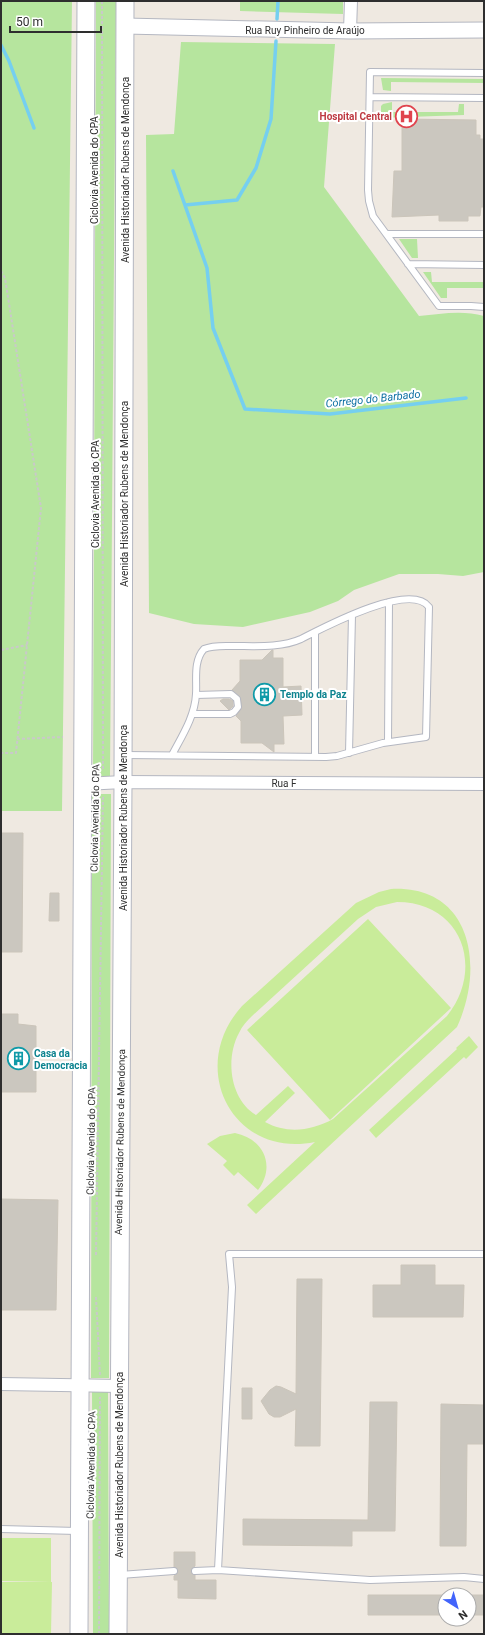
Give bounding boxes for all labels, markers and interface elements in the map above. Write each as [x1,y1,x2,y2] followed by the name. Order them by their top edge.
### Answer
[10,8,101,34] scale bar
[16,15,43,29] text: 50 m
[245,25,365,36] street label: Rua Ruy Pinheiro de Araújo
[120,77,131,263] street label: Avenida Historiador Rubens de Mendonça
[394,103,420,129] hospital icon: Hospital Central
[320,111,392,122] place label: Hospital Central
[89,116,100,224] street label: Ciclovia Avenida do CPA
[325,388,421,410] water label: Córrego do Barbado
[119,401,130,587] street label: Avenida Historiador Rubens de Mendonça
[90,440,101,548] street label: Ciclovia Avenida do CPA
[251,681,277,707] building icon: Templo da Paz
[280,689,347,700] place label: Templo da Paz
[118,725,129,911] street label: Avenida Historiador Rubens de Mendonça
[89,764,101,872] street label: Ciclovia Avenida do CPA
[271,778,297,789] street label: Rua F
[5,1046,31,1072] building icon: Casa da Democracia
[34,1048,88,1071] place label: Casa da Democracia
[113,1049,127,1235] street label: Avenida Historiador Rubens de Mendonça
[85,1087,97,1195] street label: Ciclovia Avenida do CPA
[114,1372,125,1558] street label: Avenida Historiador Rubens de Mendonça
[85,1411,97,1519] street label: Ciclovia Avenida do CPA
[437,1587,477,1627] north arrow
[456,1607,470,1622] text: N

